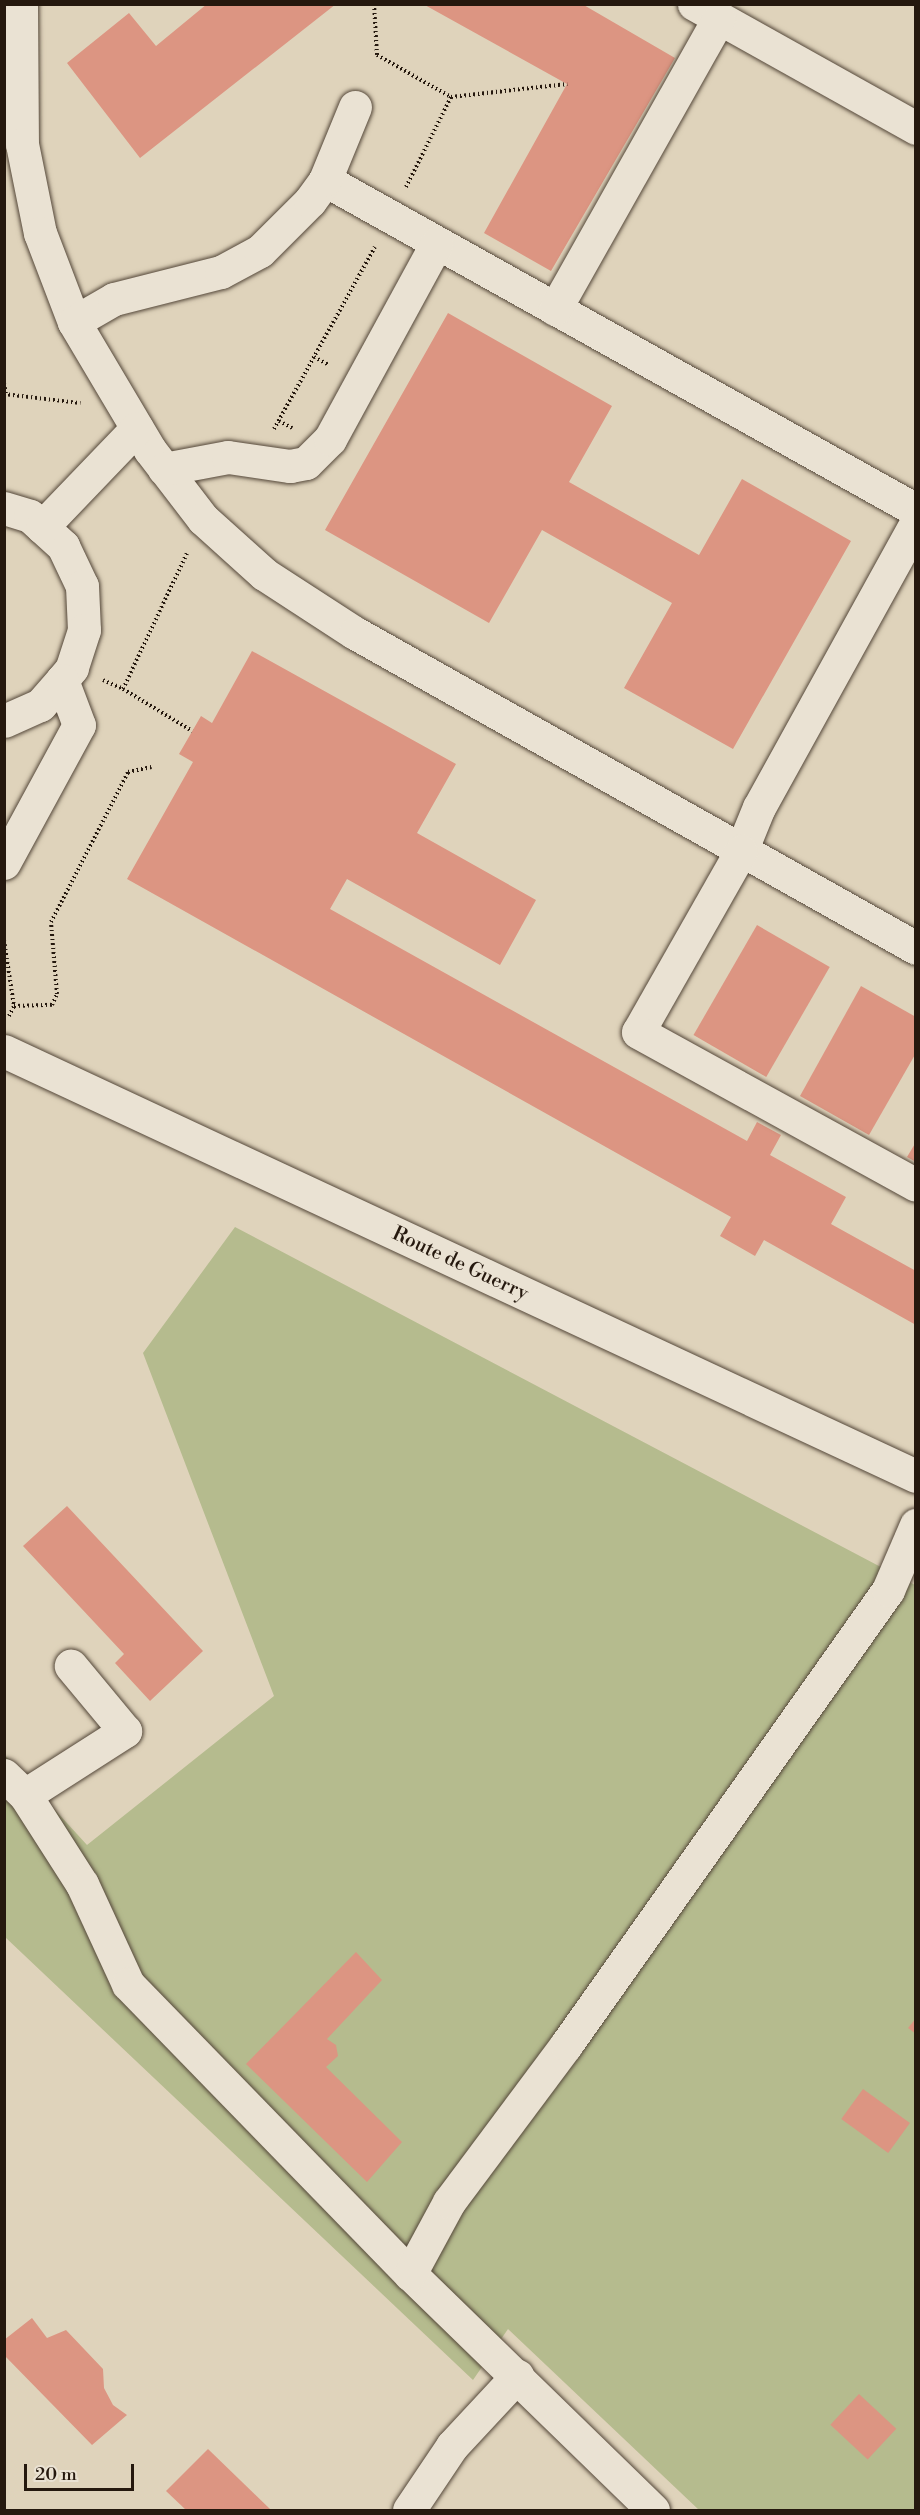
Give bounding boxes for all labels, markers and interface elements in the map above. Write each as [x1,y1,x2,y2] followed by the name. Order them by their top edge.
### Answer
[388,1222,532,1306] street label: Route de Guerry
[27,2452,136,2490] scale bar
[35,2463,77,2486] text: 20 m

